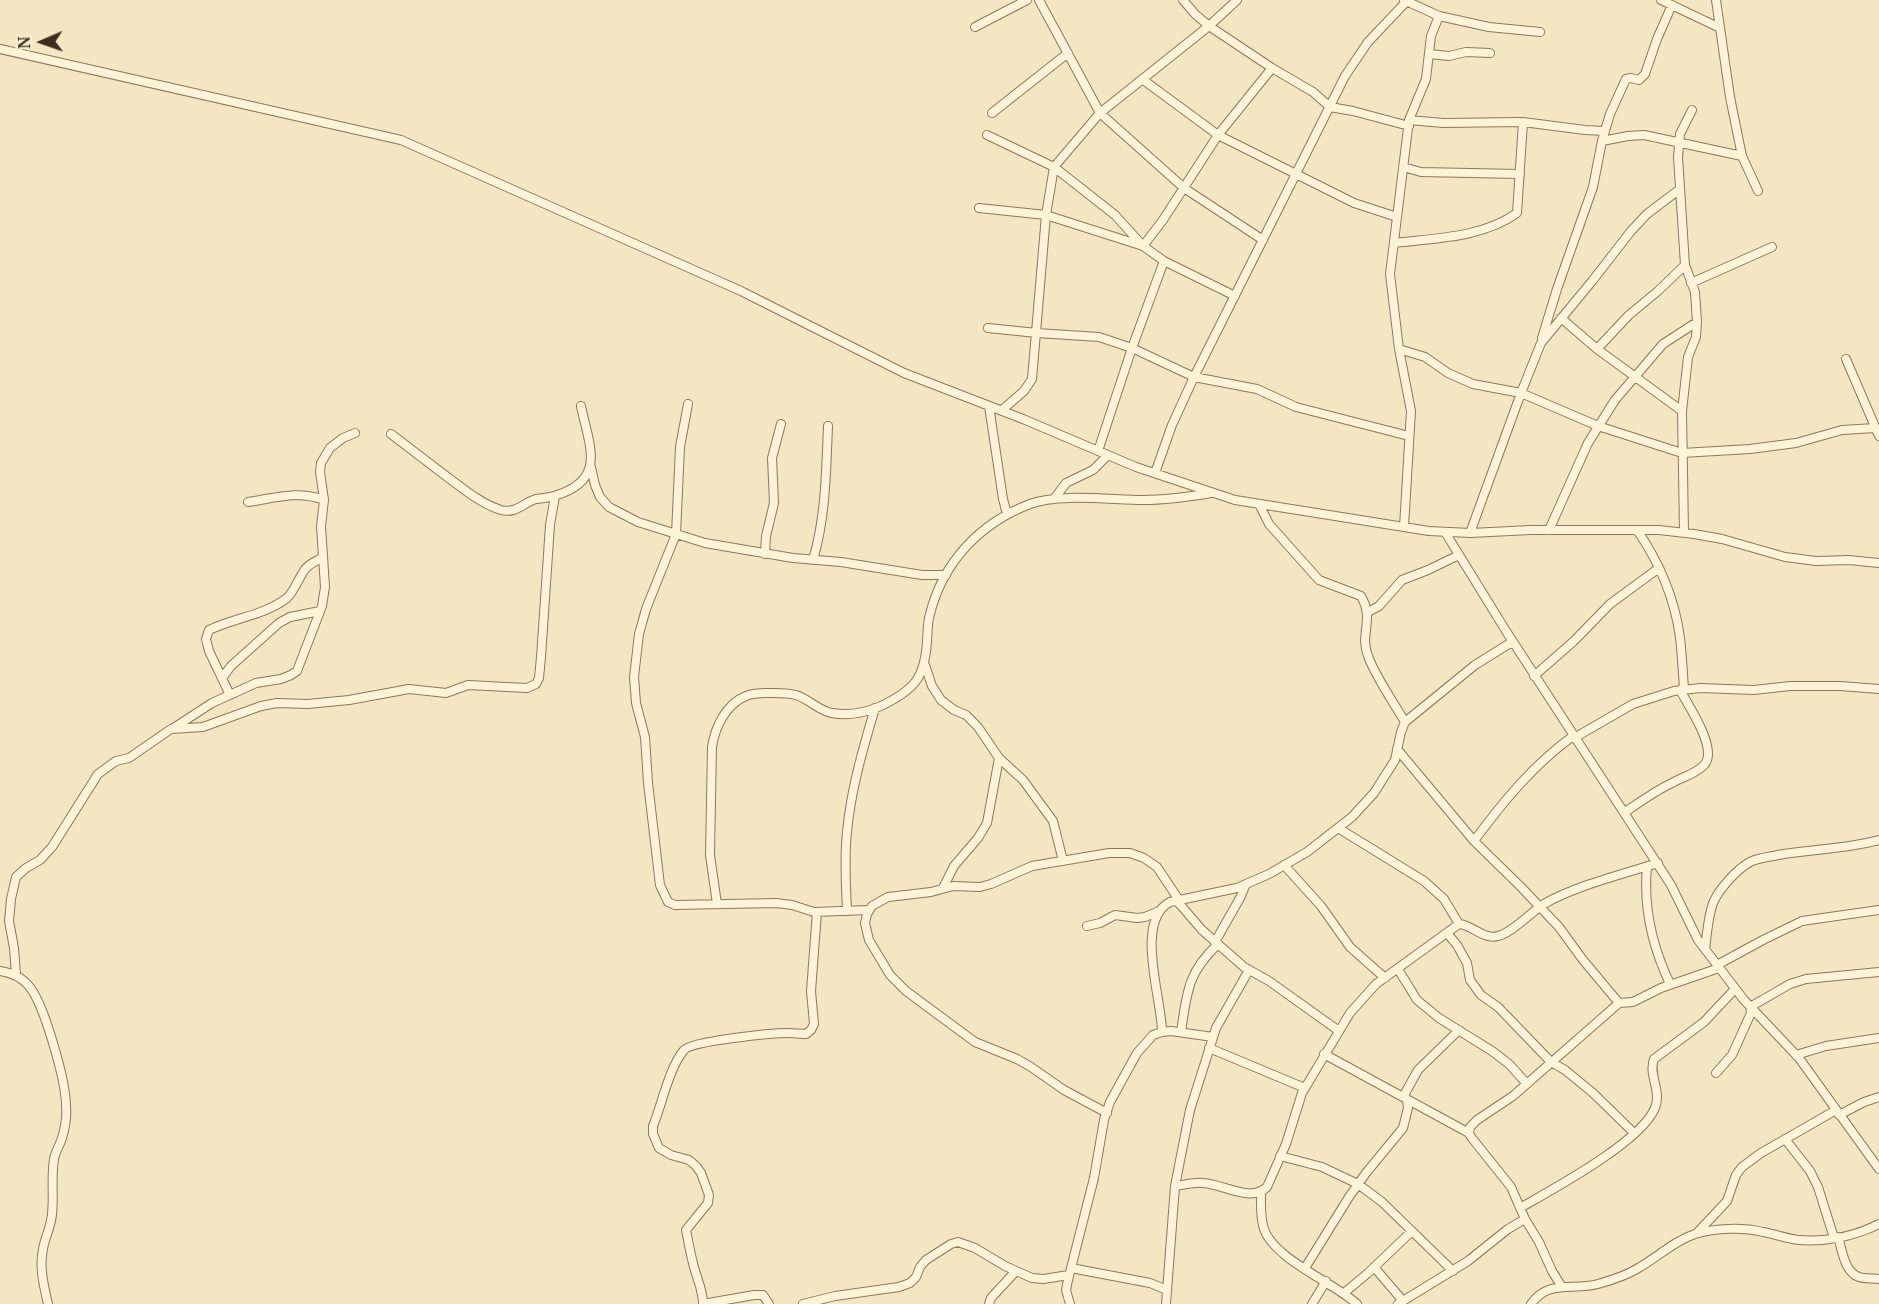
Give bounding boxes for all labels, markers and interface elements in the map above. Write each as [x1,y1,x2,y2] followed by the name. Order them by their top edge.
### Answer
[12,12,72,72] north arrow
[13,36,35,49] text: N

